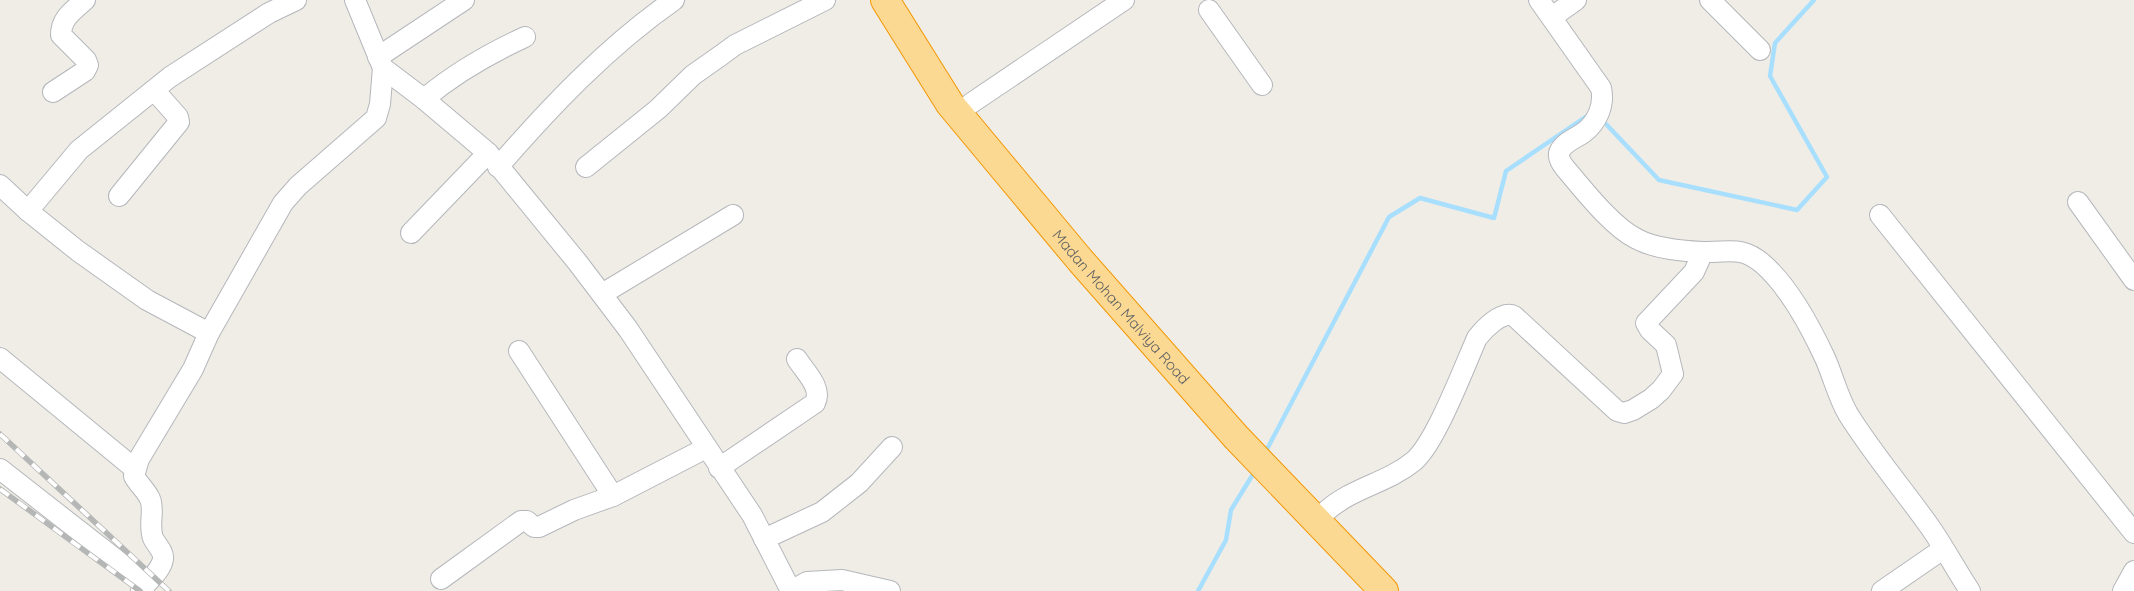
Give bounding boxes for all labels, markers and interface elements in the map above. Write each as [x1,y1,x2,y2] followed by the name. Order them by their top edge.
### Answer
[1049,225,1194,388] street label: Madan Mohan Malviya Road

